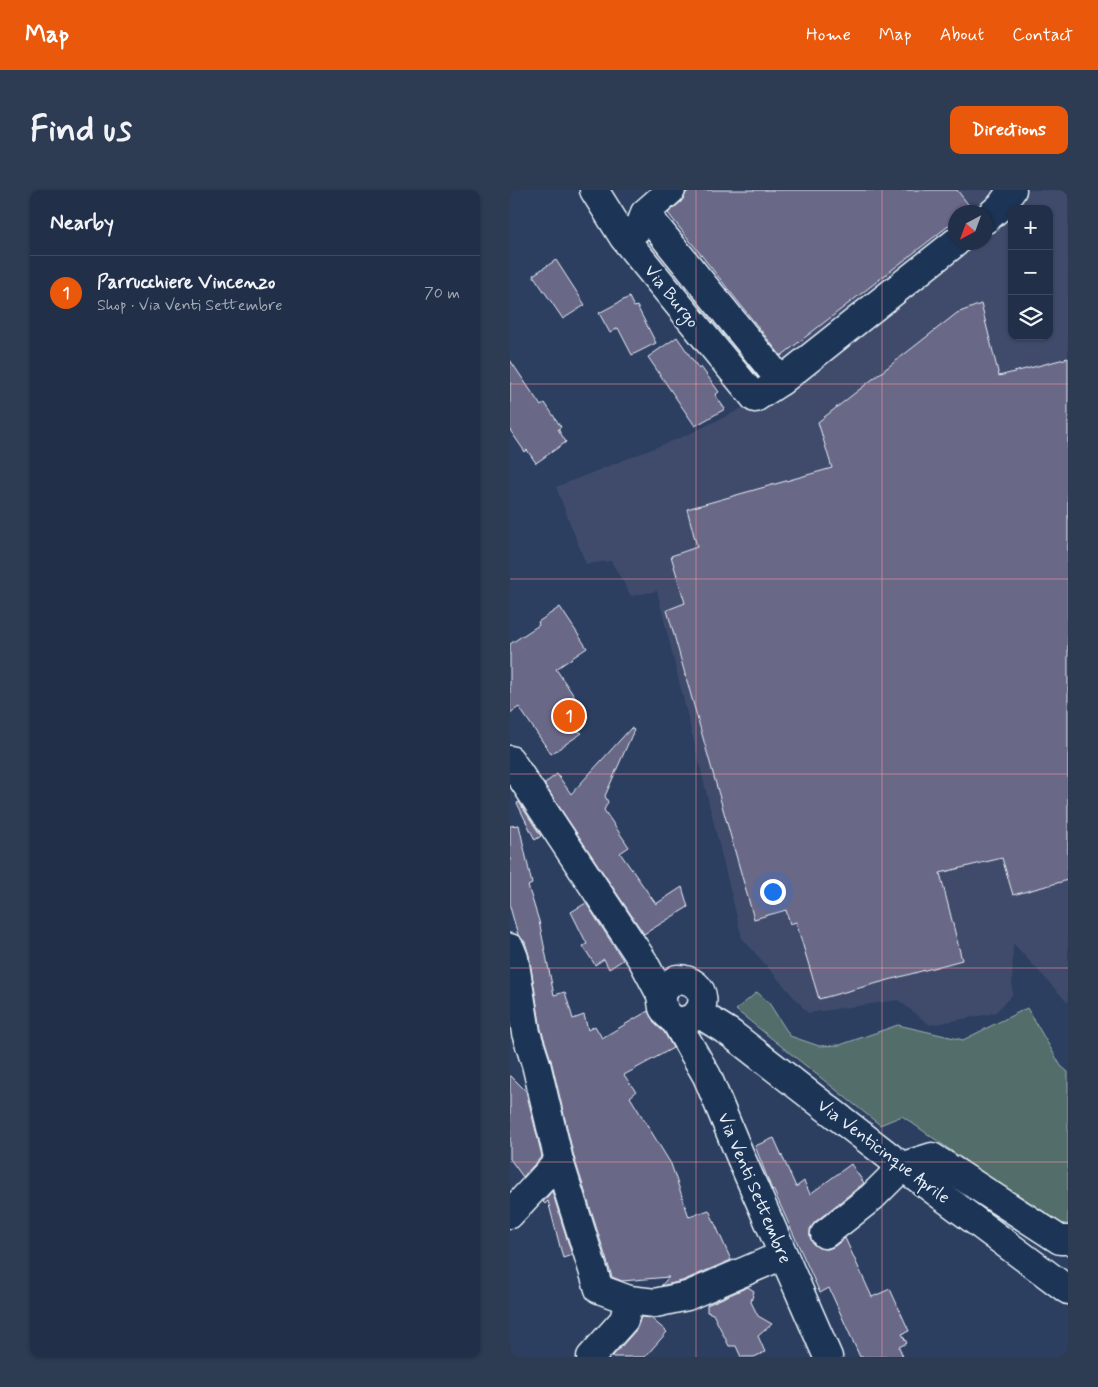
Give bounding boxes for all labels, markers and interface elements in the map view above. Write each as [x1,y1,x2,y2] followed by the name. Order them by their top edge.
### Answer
[25,20,69,51] text: Map
[806,23,851,47] text: Home
[879,23,912,47] text: Map
[940,23,984,47] text: About
[1012,23,1073,47] text: Contact
[950,106,1068,154] button: Directions
[30,107,132,153] text: Find us
[948,205,993,250] north arrow
[1008,205,1053,340] map controls
[1008,205,1053,250] button: +
[50,209,114,237] text: Nearby
[1008,250,1053,295] button: −
[637,260,704,334] street label: Via Burgo
[97,270,275,295] text: Parrucchiere Vincenzo
[62,283,70,304] text: 1
[424,283,460,304] text: 70 m
[97,295,283,316] text: Shop · Via Venti Settembre
[1008,295,1053,340] button: layers
[553,697,585,735] pin: 1
[760,879,786,905] your location
[811,1094,955,1211] street label: Via Venticinque Aprile
[711,1109,797,1268] street label: Via Venti Settembre

